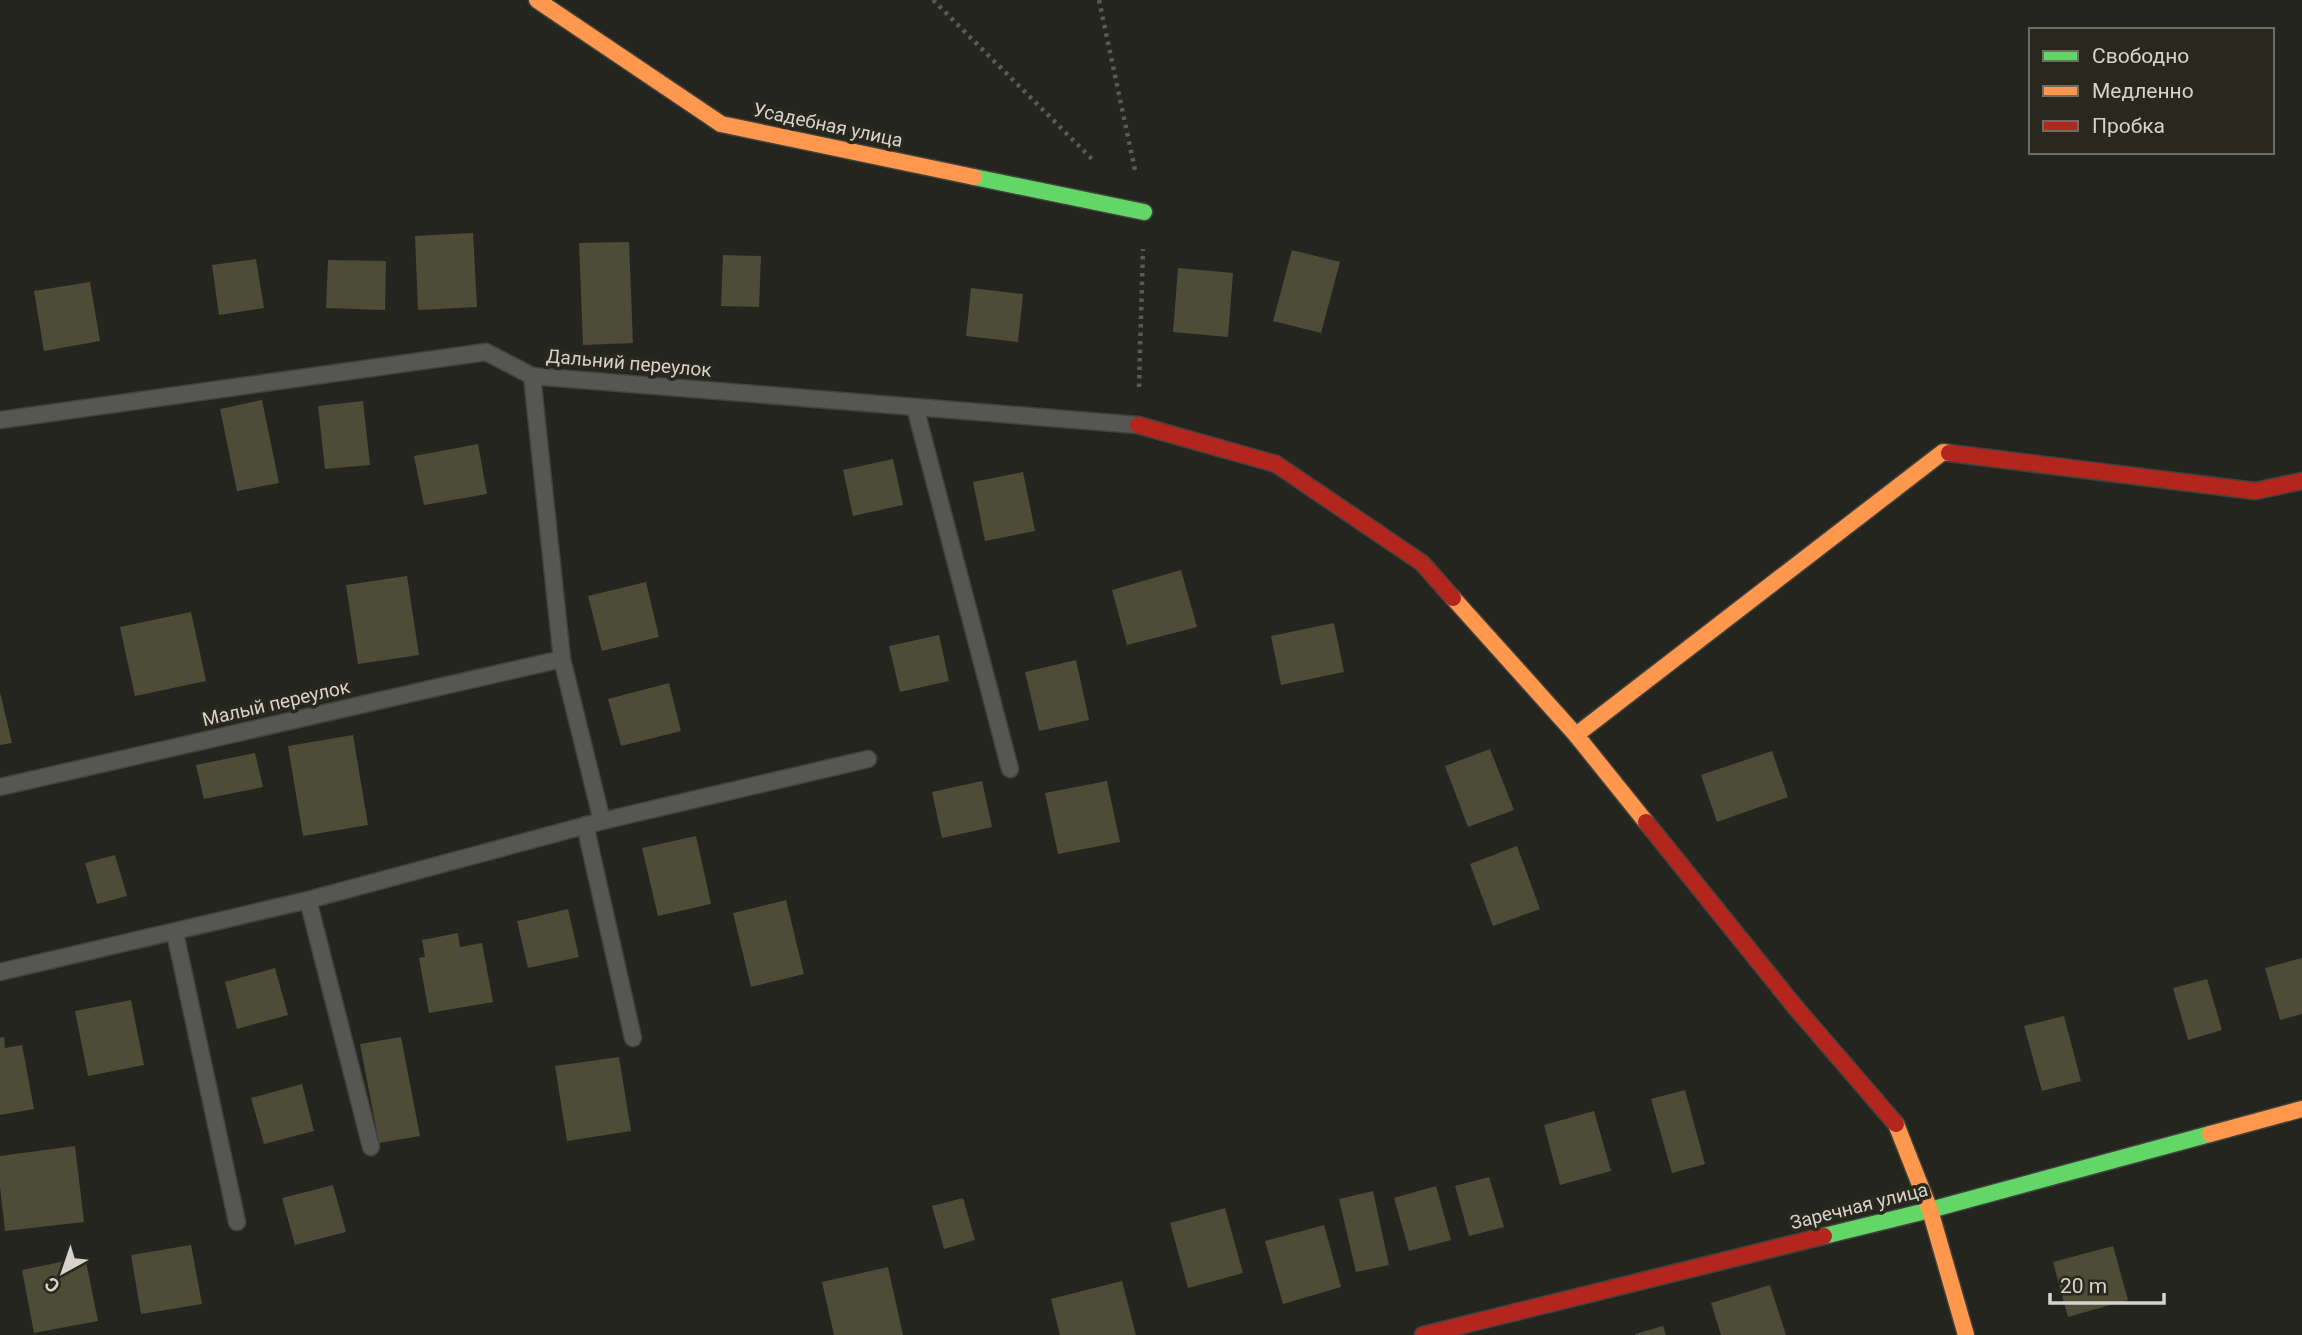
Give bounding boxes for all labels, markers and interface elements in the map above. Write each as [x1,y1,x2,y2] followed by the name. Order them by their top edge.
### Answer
[2029,28,2274,154] legend
[2092,44,2189,68] text: Свободно
[2092,79,2194,103] text: Медленно
[751,98,905,152] street label: Усадебная улица
[2092,114,2165,138] text: Пробка
[545,344,713,382] street label: Дальний переулок
[200,675,353,731] street label: Малый переулок
[1788,1178,1930,1234] street label: Заречная улица
[28,1237,98,1307] north arrow
[2050,1262,2164,1306] scale bar
[40,1272,65,1297] text: С
[2060,1274,2107,1298] text: 20 m

